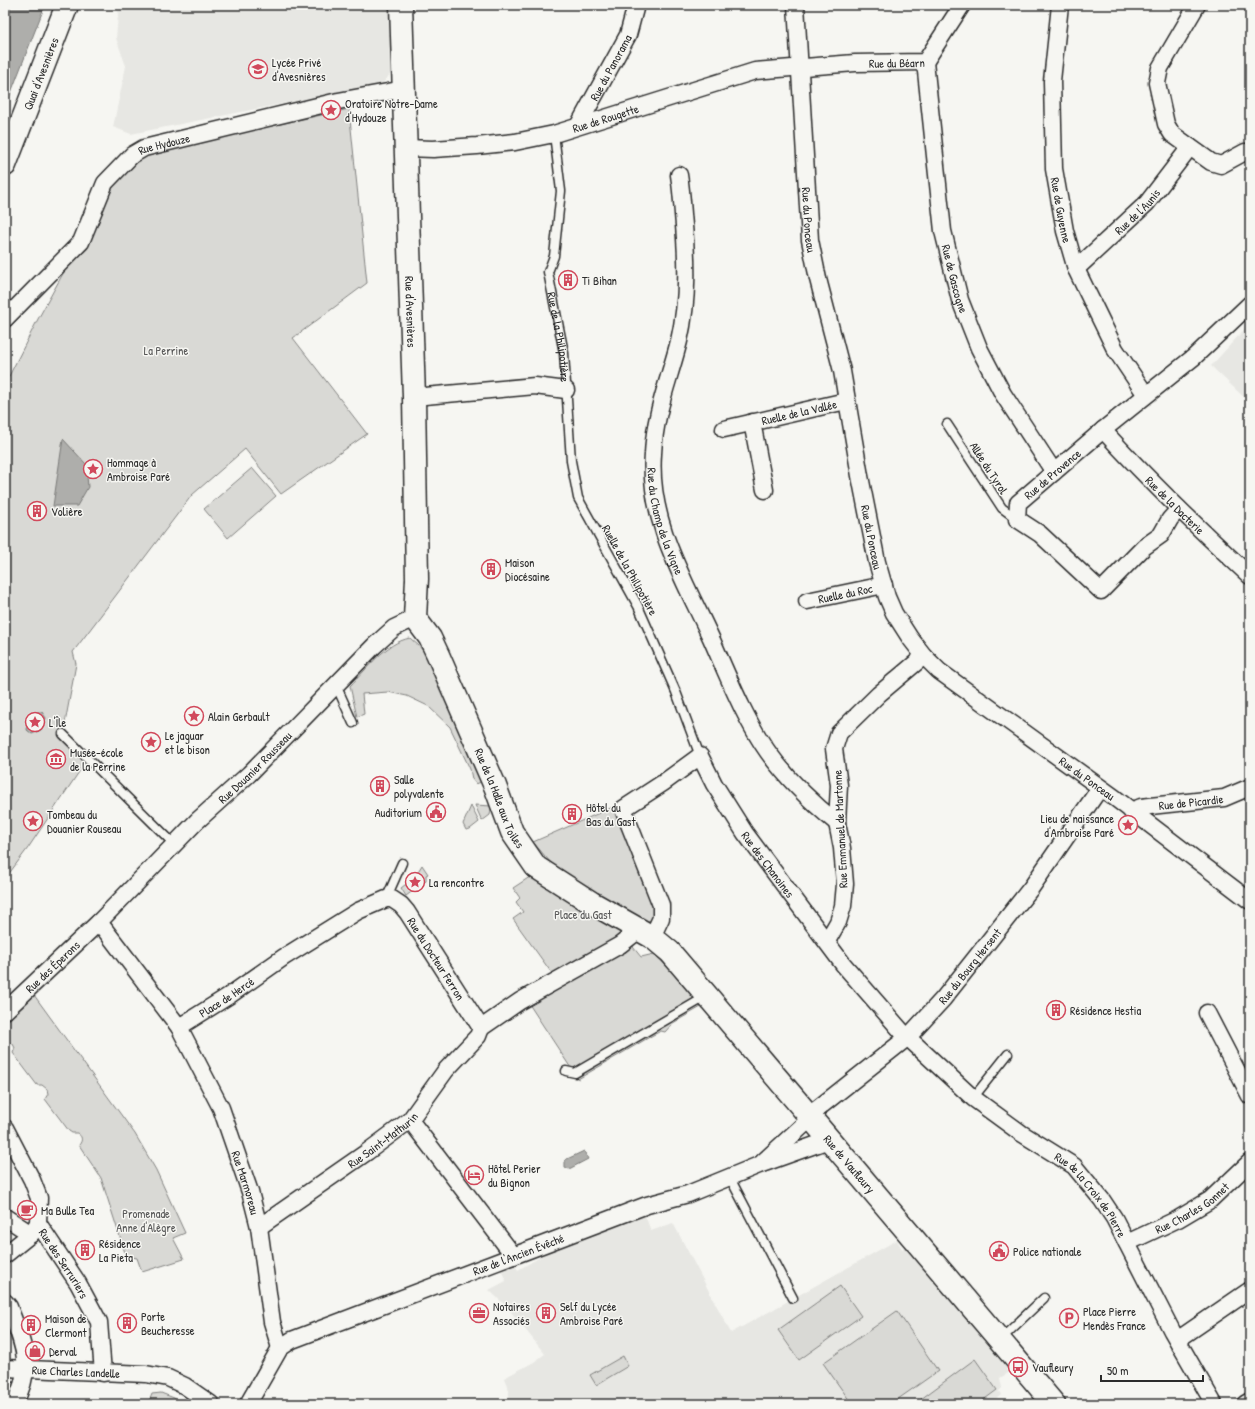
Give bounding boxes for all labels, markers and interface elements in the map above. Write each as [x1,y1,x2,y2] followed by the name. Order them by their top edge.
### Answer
[585,31,635,103] street label: Rue du Panorama
[19,35,62,112] street label: Quai d'Avesnières
[272,54,326,85] place label: Lycée Privé d'Avesnières
[869,54,925,71] street label: Rue du Béarn
[247,58,269,80] school or university icon: Lycée Privé d'Avesnières
[345,95,438,126] place label: Oratoire Notre-Dame d'Hydouze
[320,99,342,121] place icon: Oratoire Notre-Dame d'Hydouze
[570,99,641,136] street label: Rue de Rougette
[134,129,192,158] street label: Rue Hydouze
[1047,176,1076,245] street label: Rue de Guyenne
[1110,185,1164,238] street label: Rue de l'Aunis
[798,187,821,254] street label: Rue du Ponceau
[938,242,973,316] street label: Rue de Gascogne
[557,269,579,291] building icon: Ti Bihan
[582,272,617,289] place label: Ti Bihan
[401,276,421,348] street label: Rue d'Avesnières
[544,290,574,383] street label: Rue de la Philipotière
[144,342,189,359] park label: La Perrine
[760,395,839,429] street label: Ruelle de la Vallée
[966,439,1013,498] street label: Allée du Tyrol
[1020,444,1084,503] street label: Rue de Provence
[107,454,170,485] place label: Hommage à Ambroise Paré
[82,458,104,480] place icon: Hommage à Ambroise Paré
[644,468,688,577] street label: Rue du Champ de la Vigne
[1142,472,1209,538] street label: Rue de la Dacterie
[26,500,48,522] building icon: Volière
[51,503,83,520] place label: Volière
[857,503,887,571] street label: Rue du Ponceau
[598,522,662,618] street label: Ruelle de la Philipotière
[505,554,550,585] place label: Maison Diocésaine
[480,558,502,580] building icon: Maison Diocésaine
[817,579,874,607] street label: Ruelle du Roc
[183,705,205,727] place icon: Alain Gerbault
[208,708,270,725] place label: Alain Gerbault
[24,711,46,733] place icon: L'Île
[49,714,66,731] place label: L'Île
[165,727,210,758] place label: Le jaguar et le bison
[214,727,295,807] street label: Rue Douanier Rousseau
[140,731,162,753] place icon: Le jaguar et le bison
[70,744,126,775] place label: Musée-école de la Perrine
[471,745,529,852] street label: Rue de la Halle aux Toiles
[45,748,67,770] museum icon: Musée-école de la Perrine
[1056,752,1119,804] street label: Rue du Ponceau
[828,769,852,889] street label: Rue Emmanuel de Martonne
[394,771,444,802] place label: Salle polyvalente
[369,775,391,797] building icon: Salle polyvalente
[1158,790,1224,814] street label: Rue de Picardie
[586,799,636,830] place label: Hôtel du Bas du Gast
[425,801,447,823] public building icon: Auditorium
[561,803,583,825] building icon: Hôtel du Bas du Gast
[375,804,422,821] place label: Auditorium
[47,806,121,837] place label: Tombeau du Douanier Rouseau
[22,810,44,832] place icon: Tombeau du Douanier Rouseau
[1041,810,1114,841] place label: Lieu de naissance d'Ambroise Paré
[1117,814,1139,836] place icon: Lieu de naissance d'Ambroise Paré
[738,828,799,901] street label: Rue des Chanoines
[404,871,426,893] place icon: La rencontre
[429,874,484,891] place label: La rencontre
[554,906,613,923] park label: Place du Gast
[404,914,469,1003] street label: Rue du Docteur Ferron
[934,924,1005,1008] street label: Rue du Bourg Hersent
[21,936,84,996] street label: Rue des Éperons
[195,972,257,1021] street label: Place de Hercé
[1045,999,1067,1021] building icon: Résidence Hestia
[1070,1002,1141,1019] place label: Résidence Hestia
[344,1109,421,1172] street label: Rue Saint-Mathurin
[820,1131,879,1196] street label: Rue de Vaufleury
[228,1148,264,1217] street label: Rue Marmoreau
[1052,1148,1131,1240] street label: Rue de la Croix de Pierre
[488,1160,541,1191] place label: Hôtel Perier du Bignon
[463,1164,485,1186] hotel icon: Hôtel Perier du Bignon
[1152,1178,1233,1237] street label: Rue Charles Gonnet
[16,1199,38,1221] cafe icon: Ma Bulle Tea
[41,1202,95,1219] place label: Ma Bulle Tea
[116,1205,176,1236] park label: Promenade Anne d'Alègre
[35,1225,93,1302] street label: Rue des Serruriers
[470,1229,566,1279] street label: Rue de l'Ancien Évêché
[99,1235,141,1266] place label: Résidence La Pieta
[74,1239,96,1261] building icon: Résidence La Pieta
[988,1240,1010,1262] public building icon: Police nationale
[1013,1243,1082,1260] place label: Police nationale
[493,1298,530,1329] place label: Notaires Associés
[560,1298,623,1329] place label: Self du Lycée Ambroise Paré
[468,1302,490,1324] office icon: Notaires Associés
[535,1302,557,1324] building icon: Self du Lycée Ambroise Paré
[1083,1303,1146,1334] place label: Place Pierre Mendès France
[1058,1307,1080,1329] parking icon: Place Pierre Mendès France
[141,1308,195,1339] place label: Porte Beucheresse
[45,1310,88,1341] place label: Maison de Clermont
[116,1312,138,1334] building icon: Porte Beucheresse
[20,1314,42,1336] building icon: Maison de Clermont
[24,1340,46,1362] shop icon: Derval
[49,1343,78,1360] place label: Derval
[1007,1356,1029,1378] bus stop icon: Vaufleury
[1101,1357,1203,1383] scale bar
[1032,1359,1074,1376] place label: Vaufleury
[32,1361,121,1381] street label: Rue Charles Landelle
[1107,1362,1128,1379] text: 50 m

